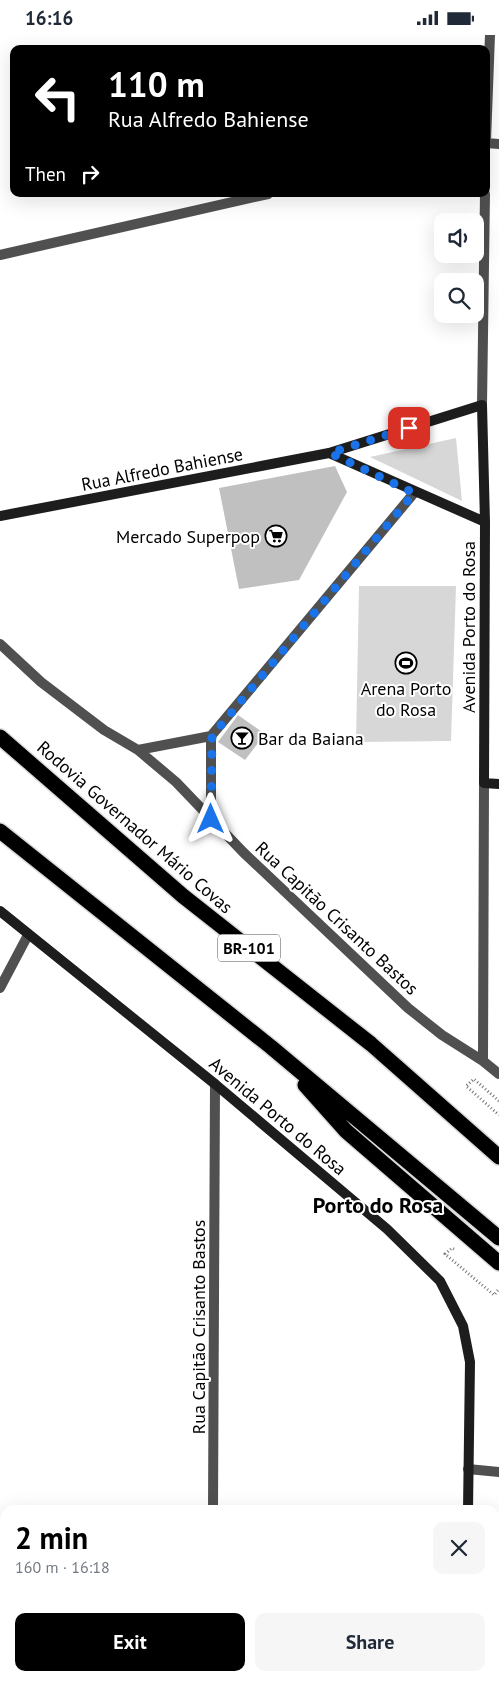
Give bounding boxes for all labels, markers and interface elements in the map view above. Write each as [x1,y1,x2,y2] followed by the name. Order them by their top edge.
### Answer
[25,6,73,30] text: 16:16
[108,61,205,107] text: 110 m
[25,65,90,130] icon: left
[108,105,309,133] text: Rua Alfredo Bahiense
[76,160,104,188] icon: right
[25,162,66,186] text: Then
[434,213,484,323] map controls
[434,213,484,263] button: sound
[434,273,484,323] button: search
[388,407,430,449] pin
[395,414,423,442] icon: arrive
[79,442,245,496] street label: Rua Alfredo Bahiense
[264,524,288,548] supermarket icon: Mercado Superpop
[116,525,260,548] place label: Mercado Superpop
[457,541,480,713] street label: Avenida Porto do Rosa
[394,651,418,675] sports icon: Arena Porto do Rosa
[361,677,451,721] place label: Arena Porto do Rosa
[230,726,254,750] bar icon: Bar da Baiana
[258,727,364,750] place label: Bar da Baiana
[32,736,238,918] street label: Rodovia Governador Mário Covas
[184,792,236,844] position arrow
[251,836,423,1000] street label: Rua Capitão Crisanto Bastos
[218,935,280,961] road number: BR-101
[205,1052,351,1180] street label: Avenida Porto do Rosa
[313,1191,443,1219] district label: Porto do Rosa
[187,1220,210,1434] street label: Rua Capitão Crisanto Bastos
[15,1518,88,1557] text: 2 min
[433,1522,485,1574] button: close
[15,1557,110,1577] text: 160 m · 16:18
[15,1613,245,1671] button: Exit
[255,1613,485,1671] button: Share

